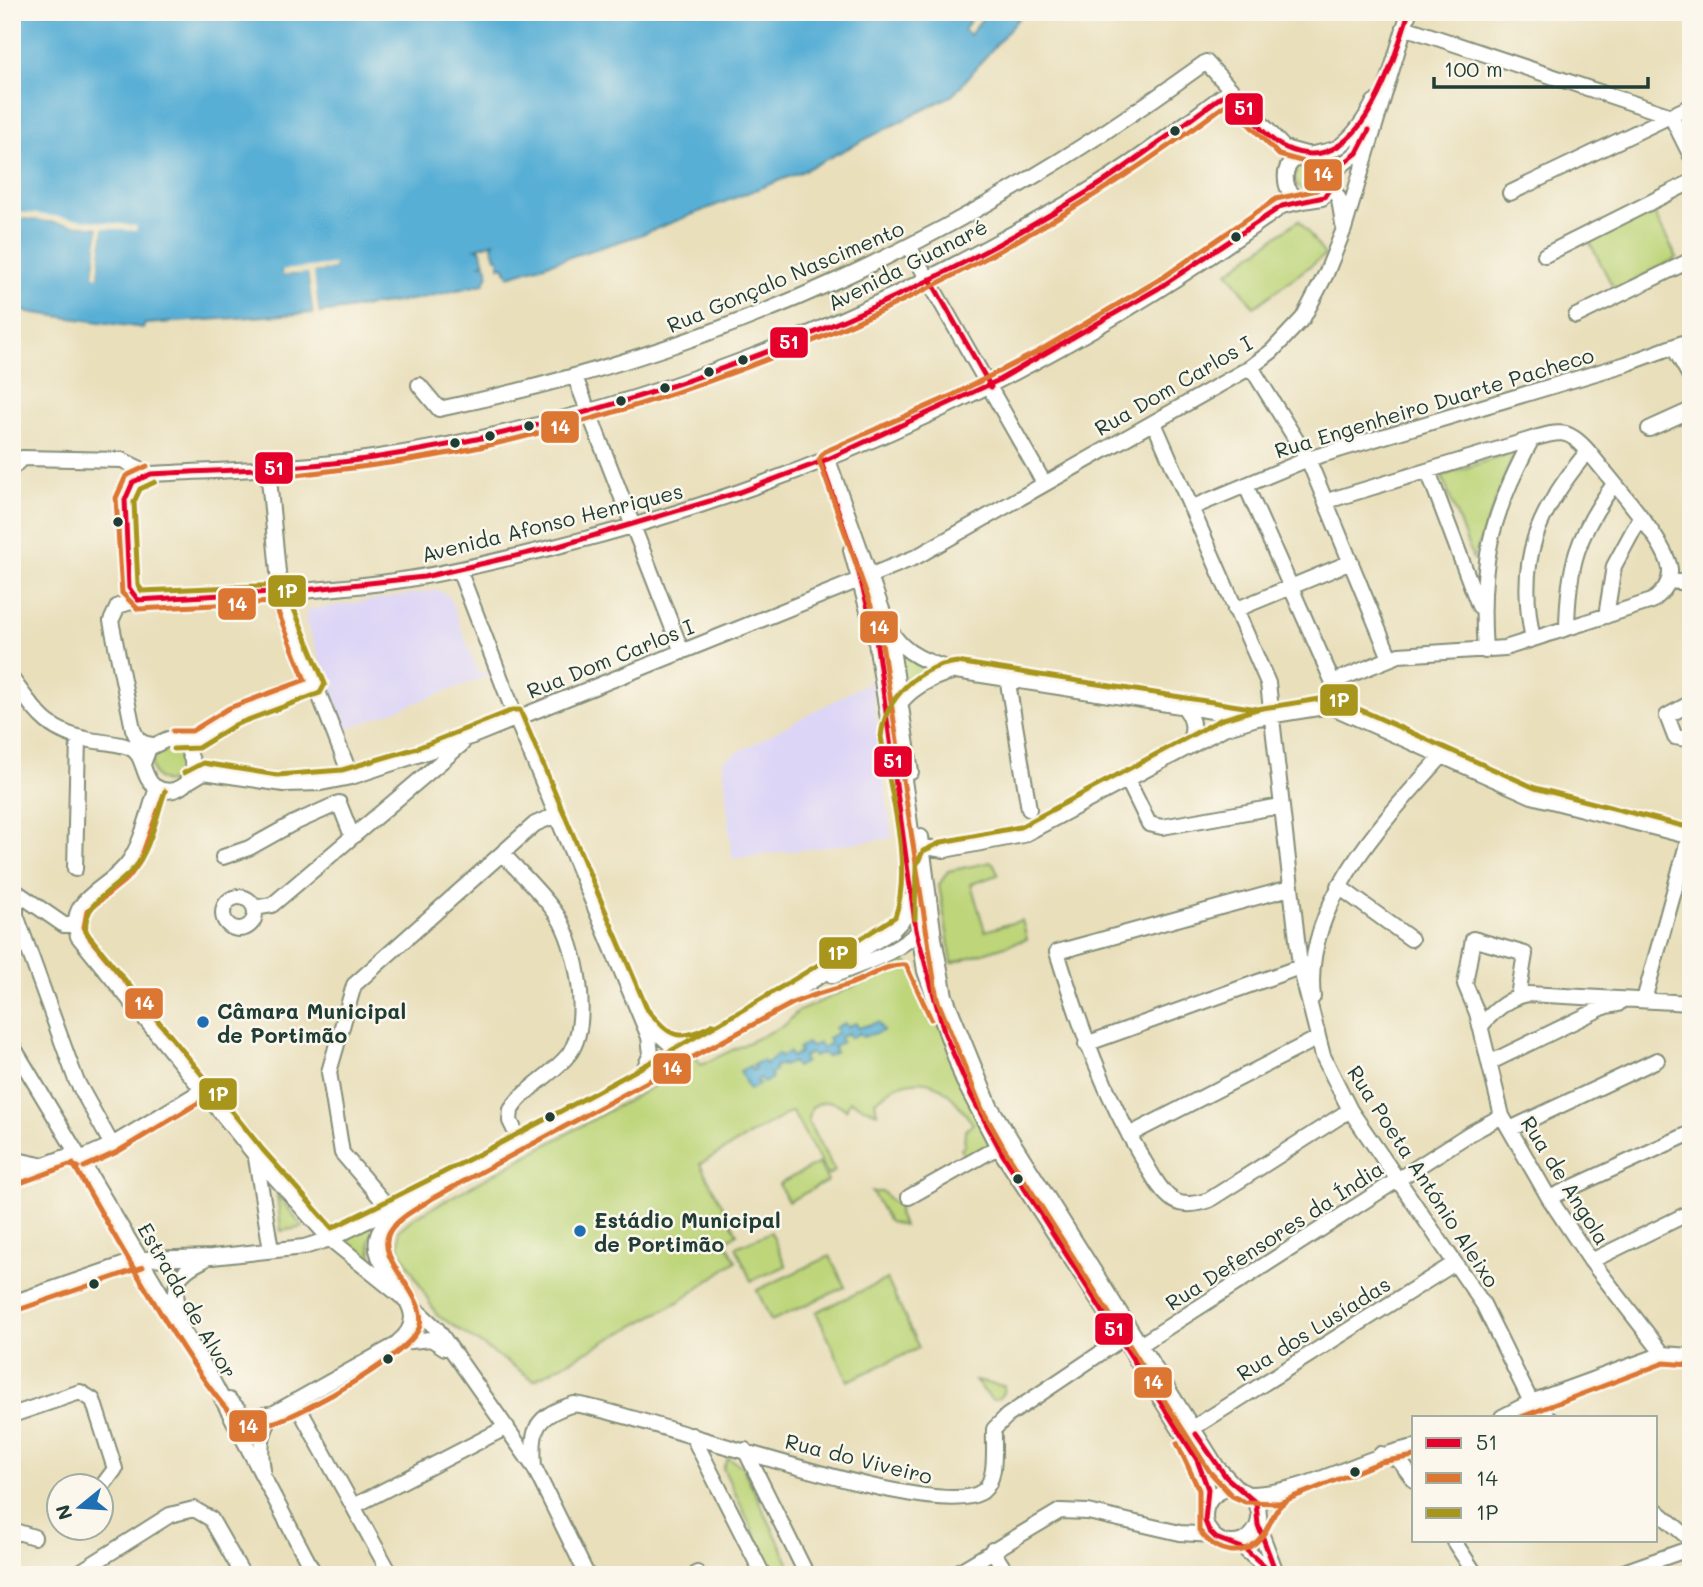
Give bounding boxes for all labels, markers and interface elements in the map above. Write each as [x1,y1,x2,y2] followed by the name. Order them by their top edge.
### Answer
[1434,46,1647,90] scale bar
[1444,55,1503,82] text: 100 m
[1224,92,1264,126] line badge: 51
[1234,95,1254,120] text: 51
[1168,124,1182,138] unlabelled marker
[1303,158,1343,192] line badge: 14
[1313,161,1333,186] text: 14
[822,212,992,316] street label: Avenida Guanaré
[662,214,908,338] street label: Rua Gonçalo Nascimento
[1229,230,1243,244] unlabelled marker
[769,326,809,359] line badge: 51
[779,329,799,354] text: 51
[1089,329,1257,441] street label: Rua Dom Carlos I
[1271,340,1597,464] street label: Rua Engenheiro Duarte Pacheco
[736,353,750,367] unlabelled marker
[702,365,716,379] unlabelled marker
[658,381,672,395] unlabelled marker
[614,394,628,408] unlabelled marker
[540,410,580,444] line badge: 14
[550,414,570,439] text: 14
[522,419,536,433] unlabelled marker
[483,429,497,443] unlabelled marker
[448,436,462,450] unlabelled marker
[254,451,294,485] line badge: 51
[264,455,284,480] text: 51
[418,476,686,568] street label: Avenida Afonso Henriques
[111,515,125,529] unlabelled marker
[267,574,307,608] line badge: 1P
[276,578,298,603] text: 1P
[217,587,257,621] line badge: 14
[227,591,247,616] text: 14
[859,610,899,644] line badge: 14
[523,612,697,704] street label: Rua Dom Carlos I
[869,614,889,639] text: 14
[1319,683,1359,717] line badge: 1P
[1328,687,1350,712] text: 1P
[873,745,913,778] line badge: 51
[883,748,903,773] text: 51
[818,936,858,970] line badge: 1P
[827,940,849,965] text: 1P
[124,987,164,1020] line badge: 14
[134,990,154,1015] text: 14
[217,997,406,1048] place label: Câmara Municipal de Portimão
[195,1014,211,1030] marker: Câmara Municipal de Portimão
[652,1052,692,1085] line badge: 14
[662,1055,682,1080] text: 14
[1342,1060,1506,1292] street label: Rua Poeta António Aleixo
[198,1077,238,1111] line badge: 1P
[207,1081,229,1106] text: 1P
[543,1110,557,1124] unlabelled marker
[1516,1111,1616,1249] street label: Rua de Angola
[1160,1154,1388,1316] street label: Rua Defensores da Índia
[1011,1172,1025,1186] unlabelled marker
[594,1206,781,1257] place label: Estádio Municipal de Portimão
[133,1217,243,1383] street label: Estrada de Alvor
[572,1223,588,1239] marker: Estádio Municipal de Portimão
[1231,1270,1395,1386] street label: Rua dos Lusíadas
[87,1277,101,1291] unlabelled marker
[1094,1312,1134,1346] line badge: 51
[1104,1316,1124,1341] text: 51
[381,1352,395,1366] unlabelled marker
[1133,1366,1173,1399] line badge: 14
[1143,1369,1163,1394] text: 14
[228,1409,268,1443] line badge: 14
[238,1413,258,1438] text: 14
[1412,1416,1658,1542] legend
[783,1427,935,1489] street label: Rua do Viveiro
[1476,1428,1498,1455] text: 51
[1476,1464,1498,1491] text: 14
[1348,1465,1362,1479] unlabelled marker
[46,1472,116,1542] north arrow
[1476,1498,1498,1525] text: 1P
[49,1502,77,1523] text: N

